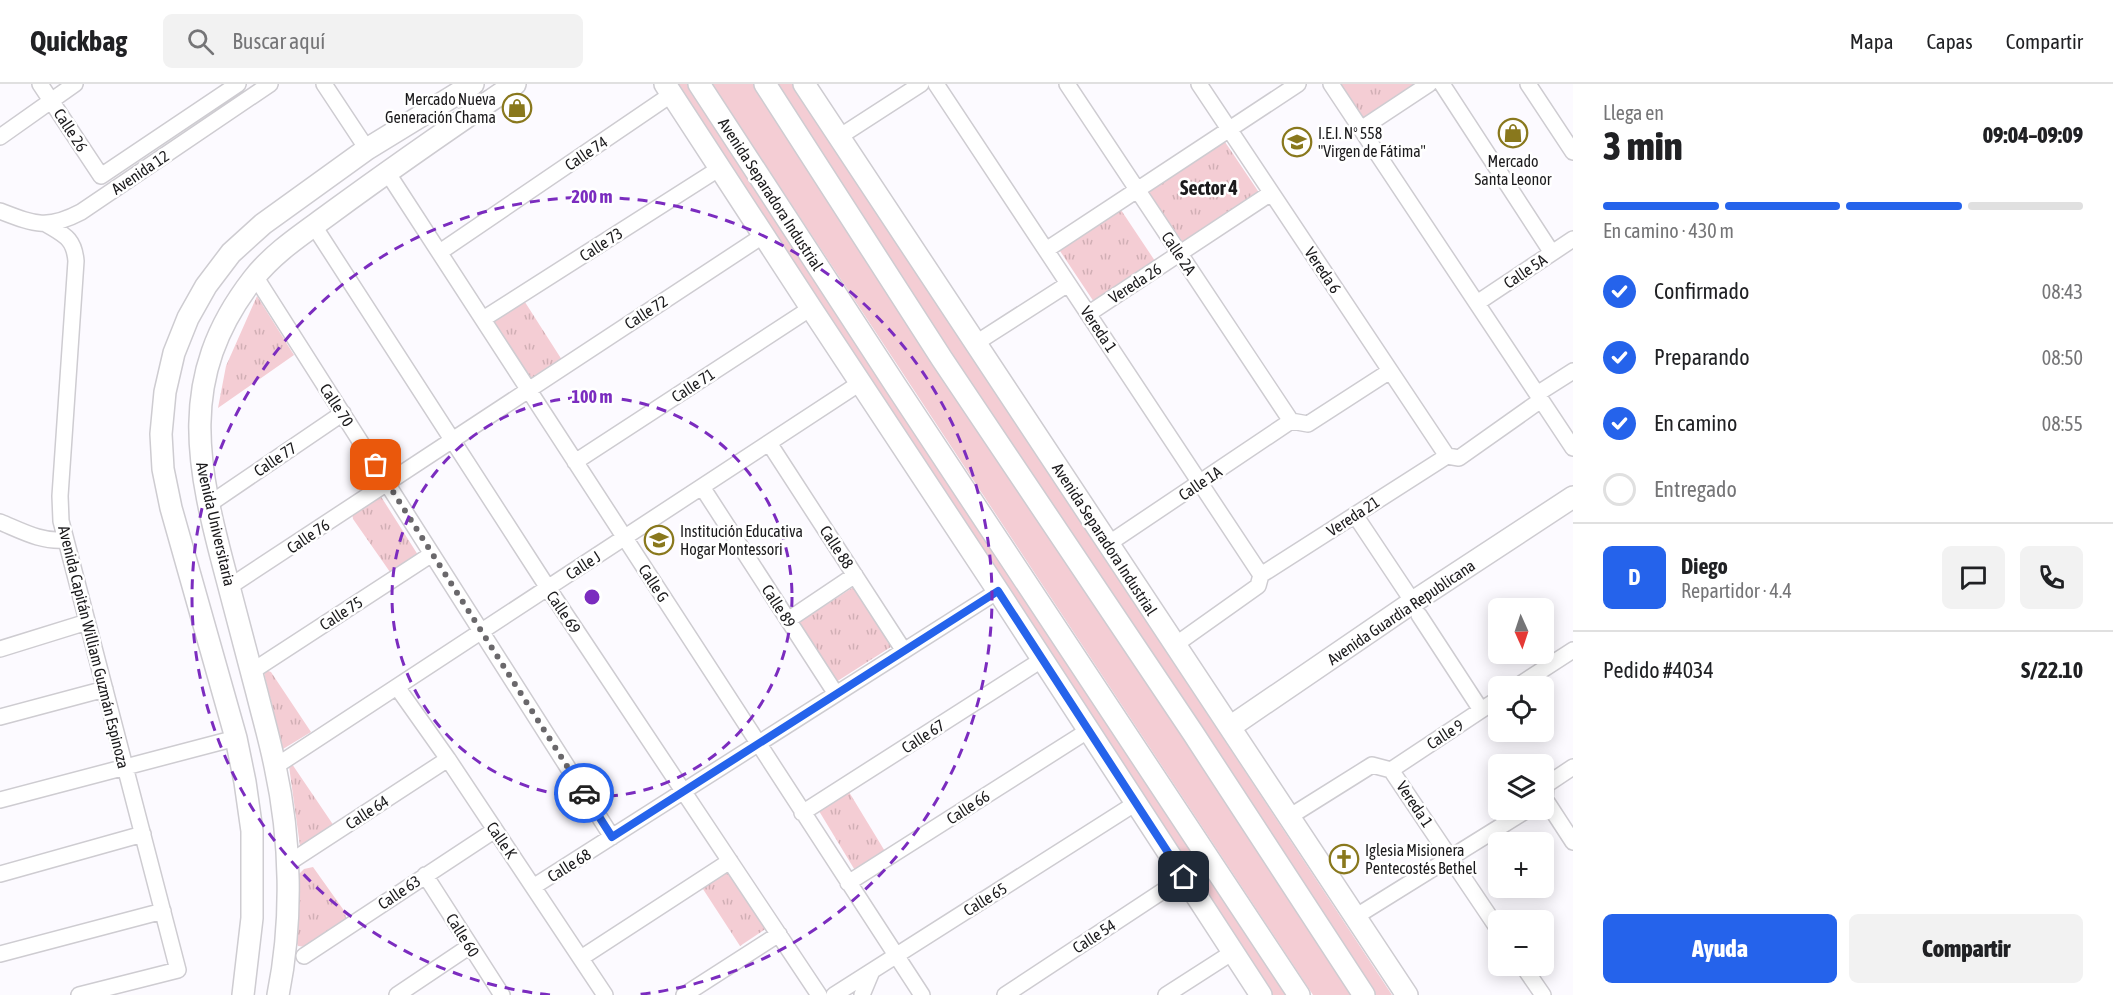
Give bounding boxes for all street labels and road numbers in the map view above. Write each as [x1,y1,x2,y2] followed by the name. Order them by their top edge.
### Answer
[51,105,91,155] street label: Calle 26
[714,115,827,275] street label: Avenida Separadora Industrial
[561,132,611,174] street label: Calle 74
[108,146,172,198] street label: Avenida 12
[576,224,626,264] street label: Calle 73
[1158,228,1200,278] street label: Calle 2A
[1301,244,1345,296] street label: Vereda 6
[1500,250,1550,292] street label: Calle 5A
[1105,259,1165,307] street label: Vereda 26
[621,292,671,332] street label: Calle 72
[1077,303,1121,355] street label: Vereda 1
[668,365,718,405] street label: Calle 71
[317,380,357,430] street label: Calle 70
[250,438,300,480] street label: Calle 77
[193,460,239,588] street label: Avenida Universitaria
[1048,460,1161,620] street label: Avenida Separadora Industrial
[1175,462,1225,504] street label: Calle 1A
[1323,492,1383,540] street label: Vereda 21
[283,515,333,557] street label: Calle 76
[817,522,857,572] street label: Calle 88
[54,524,133,771] street label: Avenida Capitán William Guzmán Espinoza
[562,547,604,583] street label: Calle J
[1324,556,1479,669] street label: Avenida Guardia Republicana
[635,561,673,605] street label: Calle G
[759,581,799,631] street label: Calle 89
[543,587,585,637] street label: Calle 69
[316,593,366,633] street label: Calle 75
[898,716,948,756] street label: Calle 67
[1423,716,1467,752] street label: Calle 9
[1393,778,1437,830] street label: Vereda 1
[943,787,993,827] street label: Calle 66
[342,792,392,832] street label: Calle 64
[483,818,521,862] street label: Calle K
[544,845,594,885] street label: Calle 68
[374,871,424,913] street label: Calle 63
[960,879,1010,919] street label: Calle 65
[443,910,483,960] street label: Calle 60
[1069,916,1119,956] street label: Calle 54

